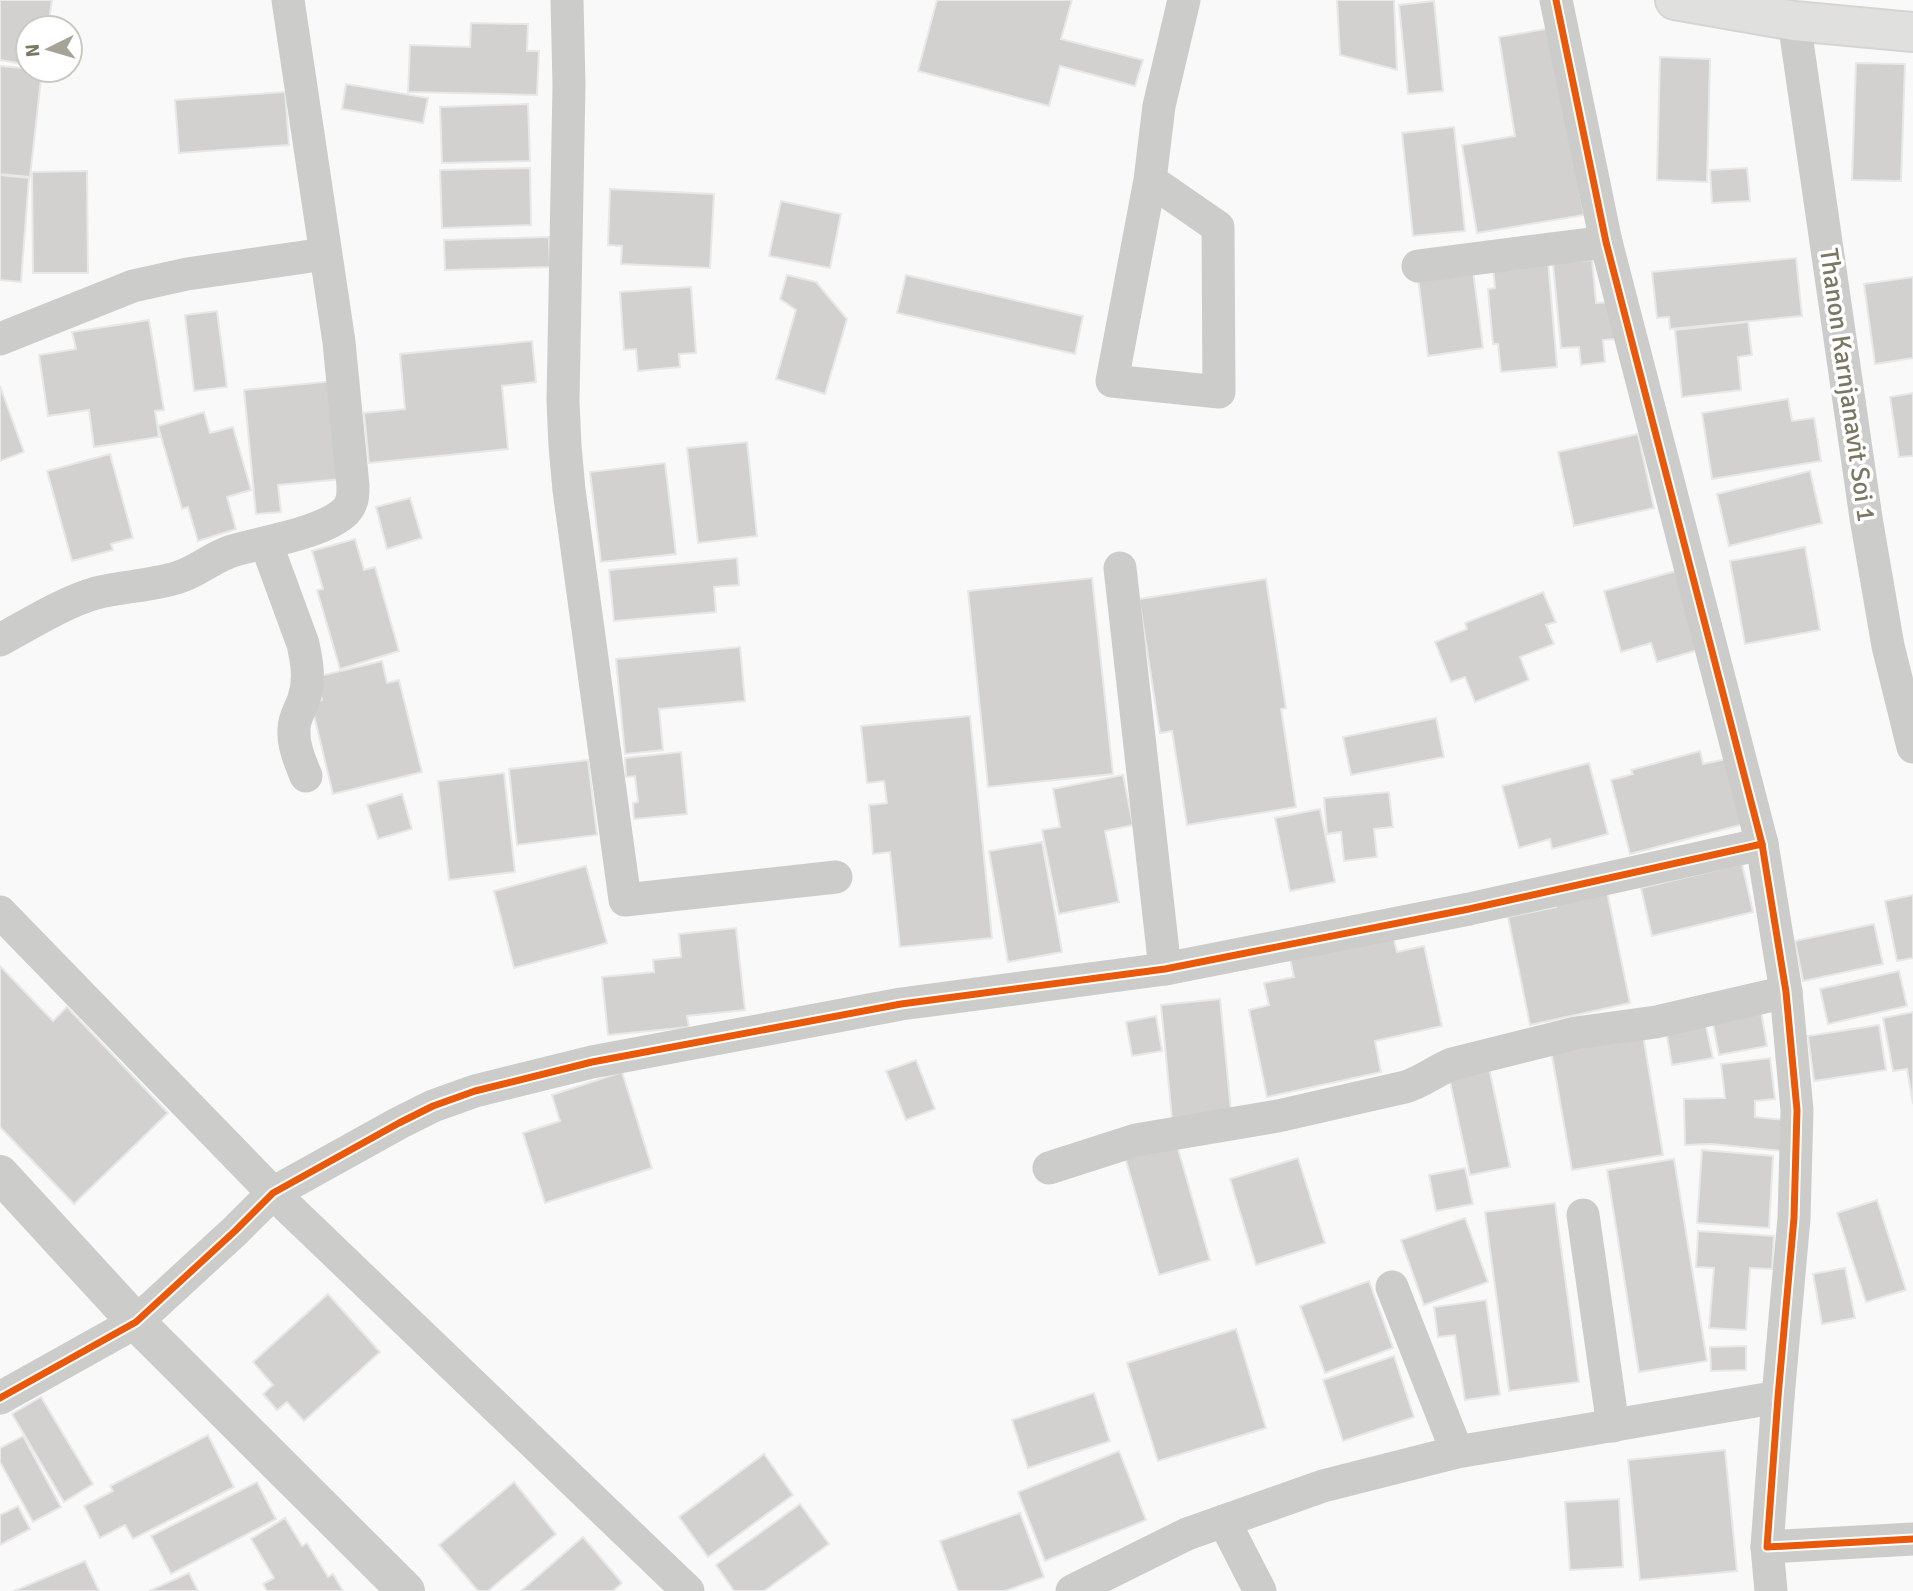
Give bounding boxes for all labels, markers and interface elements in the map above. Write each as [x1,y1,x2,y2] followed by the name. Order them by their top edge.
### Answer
[14,14,84,84] north arrow
[21,43,46,58] text: N
[1812,246,1882,524] street label: Thanon Karnjanavit Soi 1

